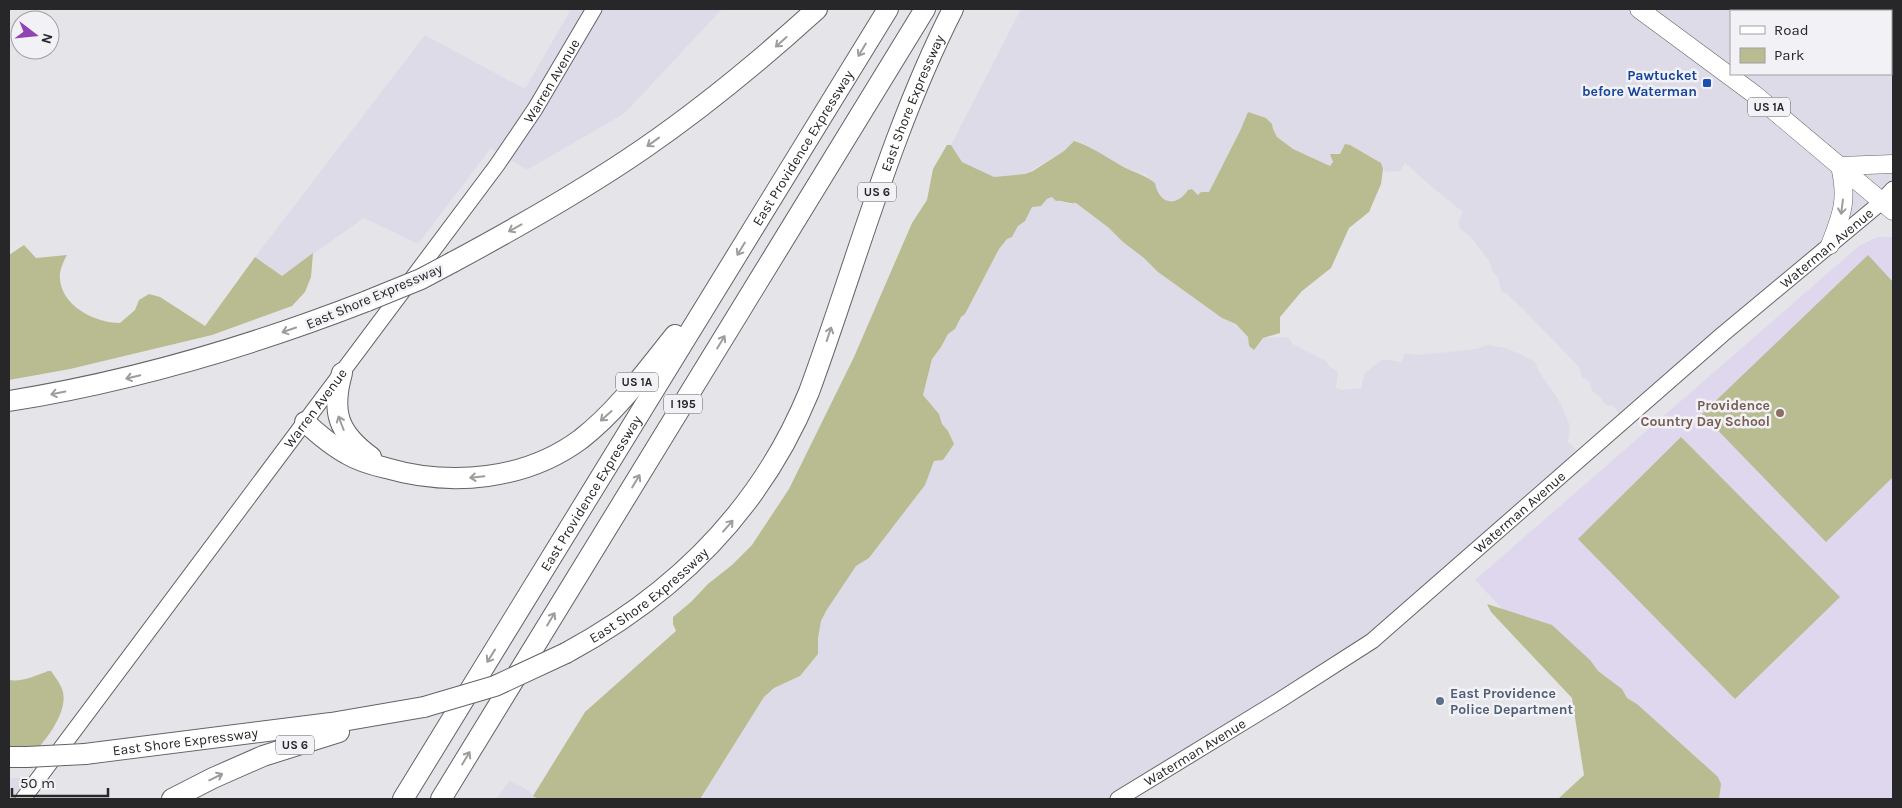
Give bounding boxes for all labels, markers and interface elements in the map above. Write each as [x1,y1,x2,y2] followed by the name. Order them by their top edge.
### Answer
[10,10,60,60] north arrow
[1730,10,1892,75] legend
[1774,21,1809,39] text: Road
[37,31,57,46] text: N
[877,32,948,174] street label: East Shore Expressway
[520,36,584,126] street label: Warren Avenue
[774,36,787,47] one-way arrow
[857,43,867,57] one-way arrow
[1774,46,1804,64] text: Park
[749,67,858,229] street label: East Providence Expressway
[1582,67,1697,100] place label: Pawtucket before Waterman
[1701,77,1713,89] marker: Pawtucket before Waterman
[1748,98,1790,116] road number: US 1A
[646,137,660,147] one-way arrow
[858,182,896,202] road number: US 6
[1837,198,1847,214] one-way arrow
[1777,205,1877,292] street label: Waterman Avenue
[508,223,523,233] one-way arrow
[735,241,745,255] one-way arrow
[304,260,445,333] street label: East Shore Expressway
[281,326,297,336] one-way arrow
[825,327,834,342] one-way arrow
[715,335,726,349] one-way arrow
[280,365,351,452] street label: Warren Avenue
[616,372,658,392] road number: US 1A
[126,373,142,382] one-way arrow
[51,388,67,398] one-way arrow
[664,394,702,414] road number: I 195
[1641,397,1770,430] place label: Providence Country Day School
[1774,407,1786,419] marker: Providence Country Day School
[600,410,613,422] one-way arrow
[537,412,646,574] street label: East Providence Expressway
[335,415,344,430] one-way arrow
[1470,468,1569,557] street label: Waterman Avenue
[469,473,485,482] one-way arrow
[631,474,641,488] one-way arrow
[722,520,733,533] one-way arrow
[586,544,712,647] street label: East Shore Expressway
[546,613,556,627] one-way arrow
[485,648,495,662] one-way arrow
[1450,685,1573,718] place label: East Providence Police Department
[1434,695,1446,707] marker: East Providence Police Department
[1141,715,1249,790] street label: Waterman Avenue
[112,724,259,759] street label: East Shore Expressway
[276,736,314,754] road number: US 6
[461,751,471,765] one-way arrow
[12,766,109,798] scale bar
[208,772,223,781] one-way arrow
[20,774,55,792] text: 50 m

